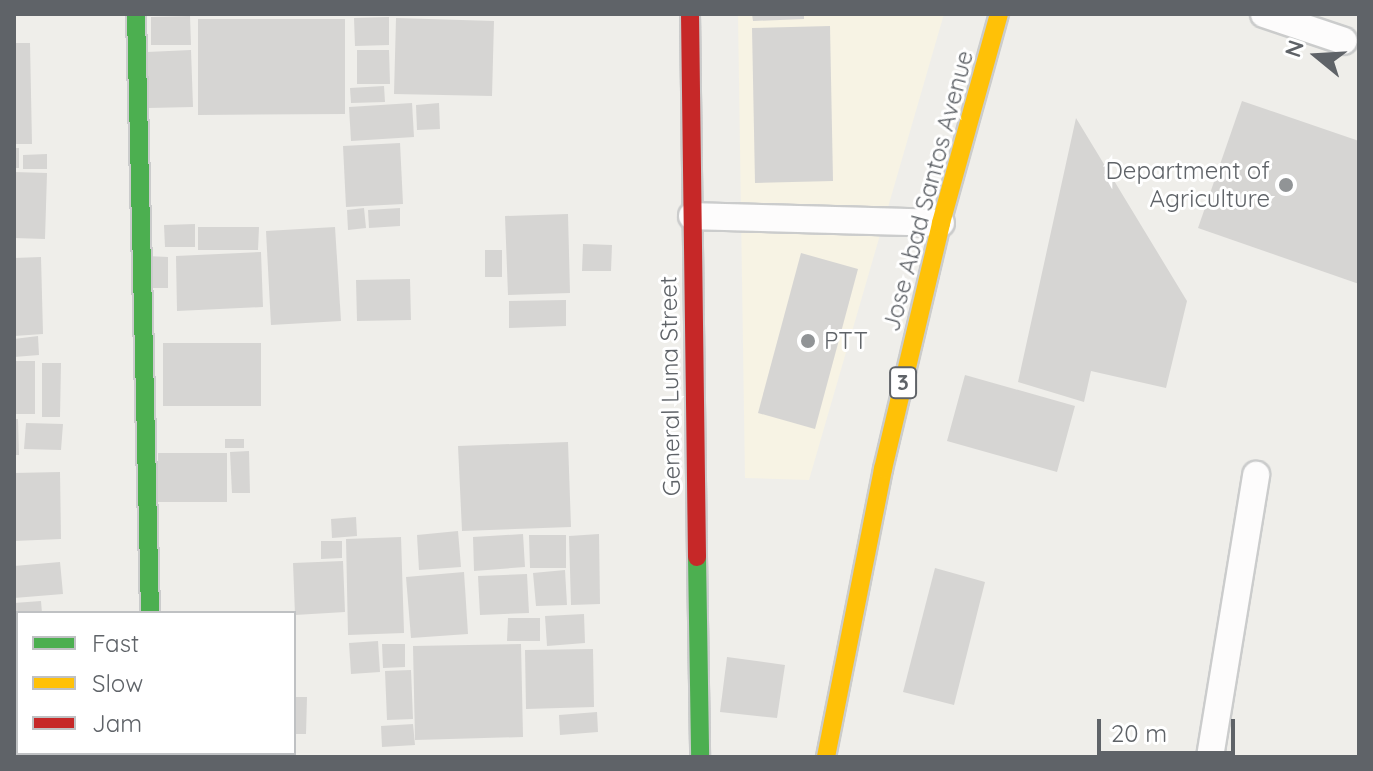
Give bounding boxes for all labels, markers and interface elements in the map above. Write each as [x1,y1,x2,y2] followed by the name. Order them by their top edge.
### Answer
[1277,16,1357,96] north arrow
[1278,37,1310,61] text: N
[877,47,979,335] street label: Jose Abad Santos Avenue
[1105,157,1270,213] place label: Department of Agriculture
[1277,176,1295,194] marker: Department of Agriculture
[654,276,686,496] street label: General Luna Street
[824,327,868,355] place label: PTT
[799,332,817,350] marker: PTT
[889,365,917,401] road number: 3
[16,611,296,755] legend
[92,628,139,658] text: Fast
[92,668,143,698] text: Slow
[1101,703,1239,753] scale bar
[92,708,142,738] text: Jam
[1111,718,1167,748] text: 20 m

